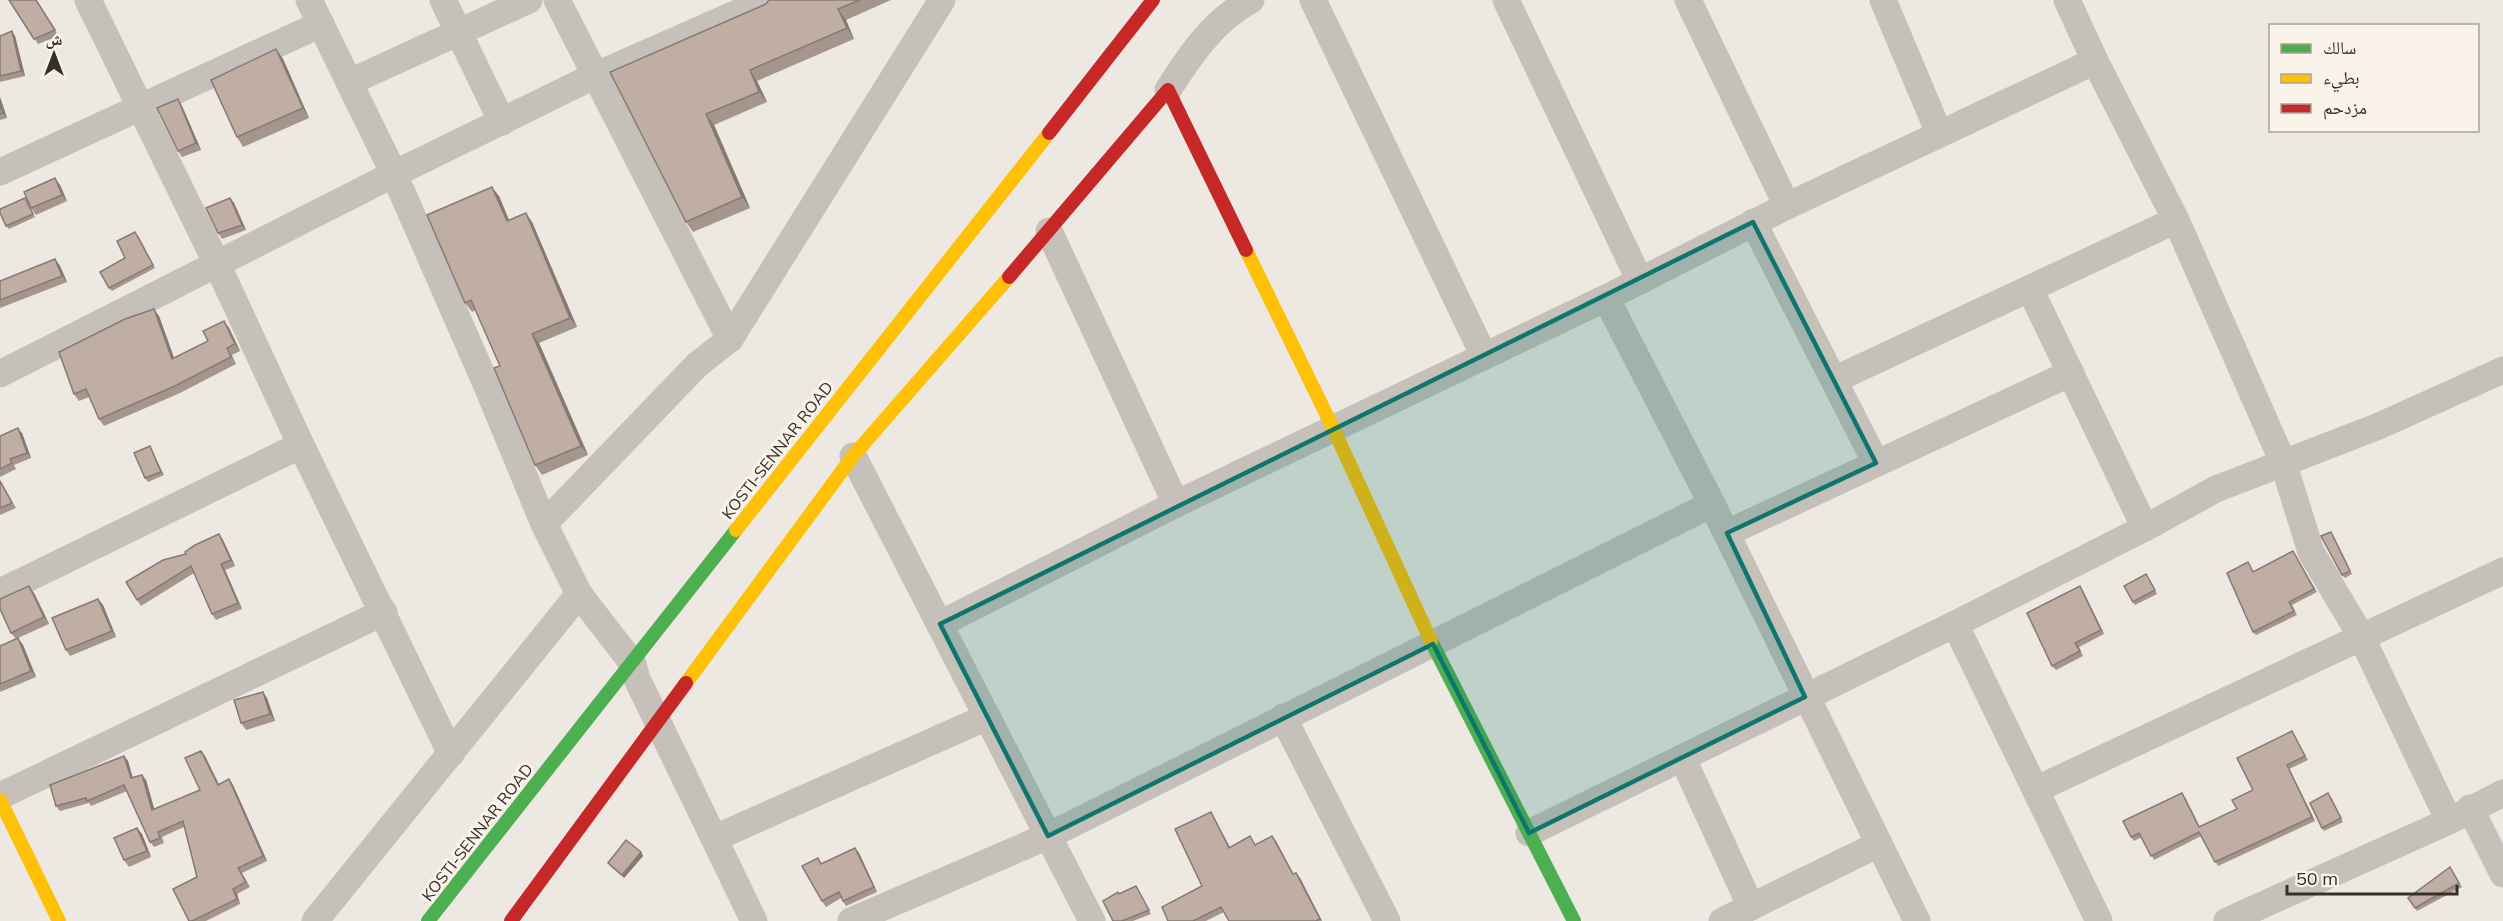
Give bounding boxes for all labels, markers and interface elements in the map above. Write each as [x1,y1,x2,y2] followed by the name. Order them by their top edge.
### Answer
[24,24,84,84] north arrow
[2269,24,2479,132] legend
[46,29,63,49] text: ش
[2323,36,2356,59] text: سالك
[2323,66,2360,93] text: بطيء
[2323,96,2367,120] text: مزدحم
[717,377,837,523] street label: KOSTI-SENNAR ROAD
[417,759,537,905] street label: KOSTI-SENNAR ROAD
[2287,858,2456,896] scale bar
[2296,867,2338,890] text: 50 m

